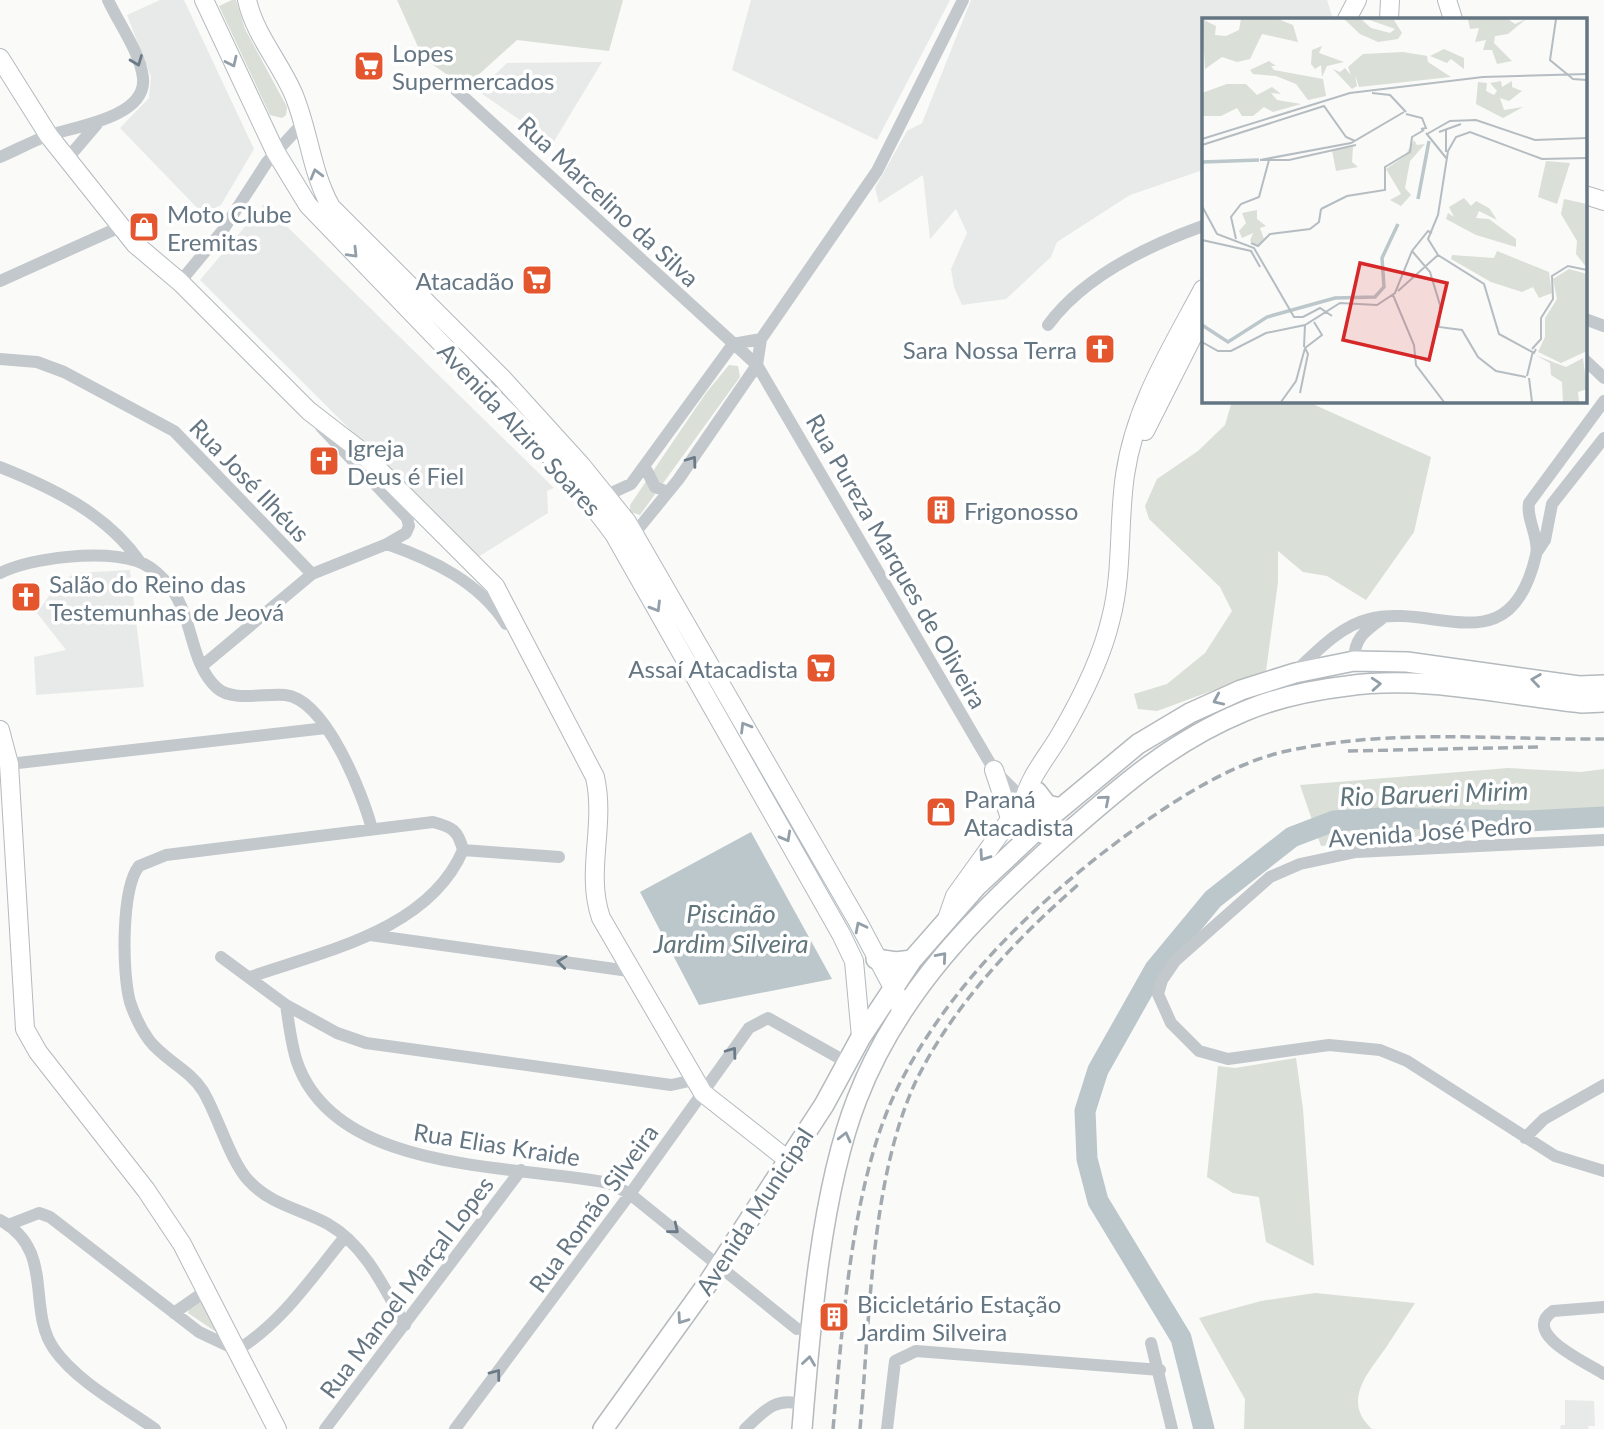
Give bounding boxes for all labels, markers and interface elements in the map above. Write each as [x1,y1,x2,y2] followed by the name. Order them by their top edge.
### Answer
[1202,18,1586,402] inset map
[392,38,555,95] place label: Lopes Supermercados
[352,49,386,83] supermarket icon: Lopes Supermercados
[129,55,143,67] one-way arrow
[224,55,238,67] one-way arrow
[513,110,705,292] street label: Rua Marcelino da Silva
[310,168,325,180] one-way arrow
[167,199,292,256] place label: Moto Clube Eremitas
[127,210,161,244] shop icon: Moto Clube Eremitas
[344,245,357,258] one-way arrow
[520,263,554,297] supermarket icon: Atacadão
[416,266,514,295] place label: Atacadão
[1083,332,1117,366] church icon: Sara Nossa Terra
[903,335,1077,364] place label: Sara Nossa Terra
[432,336,608,522] street label: Avenida Alziro Soares
[801,409,993,713] street label: Rua Pureza Marques de Oliveira
[184,412,316,548] street label: Rua José Ilhéus
[347,433,464,490] place label: Igreja Deus é Fiel
[307,444,341,478] church icon: Igreja Deus é Fiel
[684,456,696,469] one-way arrow
[924,493,958,527] building icon: Frigonosso
[964,496,1078,525] place label: Frigonosso
[49,569,284,626] place label: Salão do Reino das Testemunhas de Jeová
[9,580,43,614] church icon: Salão do Reino das Testemunhas de Jeová
[647,600,660,613] one-way arrow
[804,651,838,685] supermarket icon: Assaí Atacadista
[628,654,798,683] place label: Assaí Atacadista
[1530,673,1542,688] one-way arrow
[1371,676,1382,691] one-way arrow
[1213,692,1225,706] one-way arrow
[740,722,753,735] one-way arrow
[1339,774,1529,812] water label: Rio Barueri Mirim
[964,784,1074,841] place label: Paraná Atacadista
[924,795,958,829] shop icon: Paraná Atacadista
[1097,796,1110,808] one-way arrow
[1327,809,1533,853] street label: Avenida José Pedro
[778,830,791,843] one-way arrow
[980,848,992,861] one-way arrow
[653,897,808,959] water label: Piscinão Jardim Silveira
[855,922,868,934] one-way arrow
[934,953,946,966] one-way arrow
[556,955,567,970] one-way arrow
[724,1047,736,1060] one-way arrow
[412,1117,582,1171] street label: Rua Elias Kraide
[522,1118,664,1298] street label: Rua Romão Silveira
[689,1122,819,1300] street label: Avenida Municipal
[837,1131,851,1143] one-way arrow
[313,1170,499,1404] street label: Rua Manoel Marçal Lopes
[667,1221,679,1234] one-way arrow
[857,1289,1061,1346] place label: Bicicletário Estação Jardim Silveira
[817,1300,851,1334] building icon: Bicicletário Estação Jardim Silveira
[678,1311,690,1324] one-way arrow
[801,1355,816,1367] one-way arrow
[488,1370,500,1382] one-way arrow

